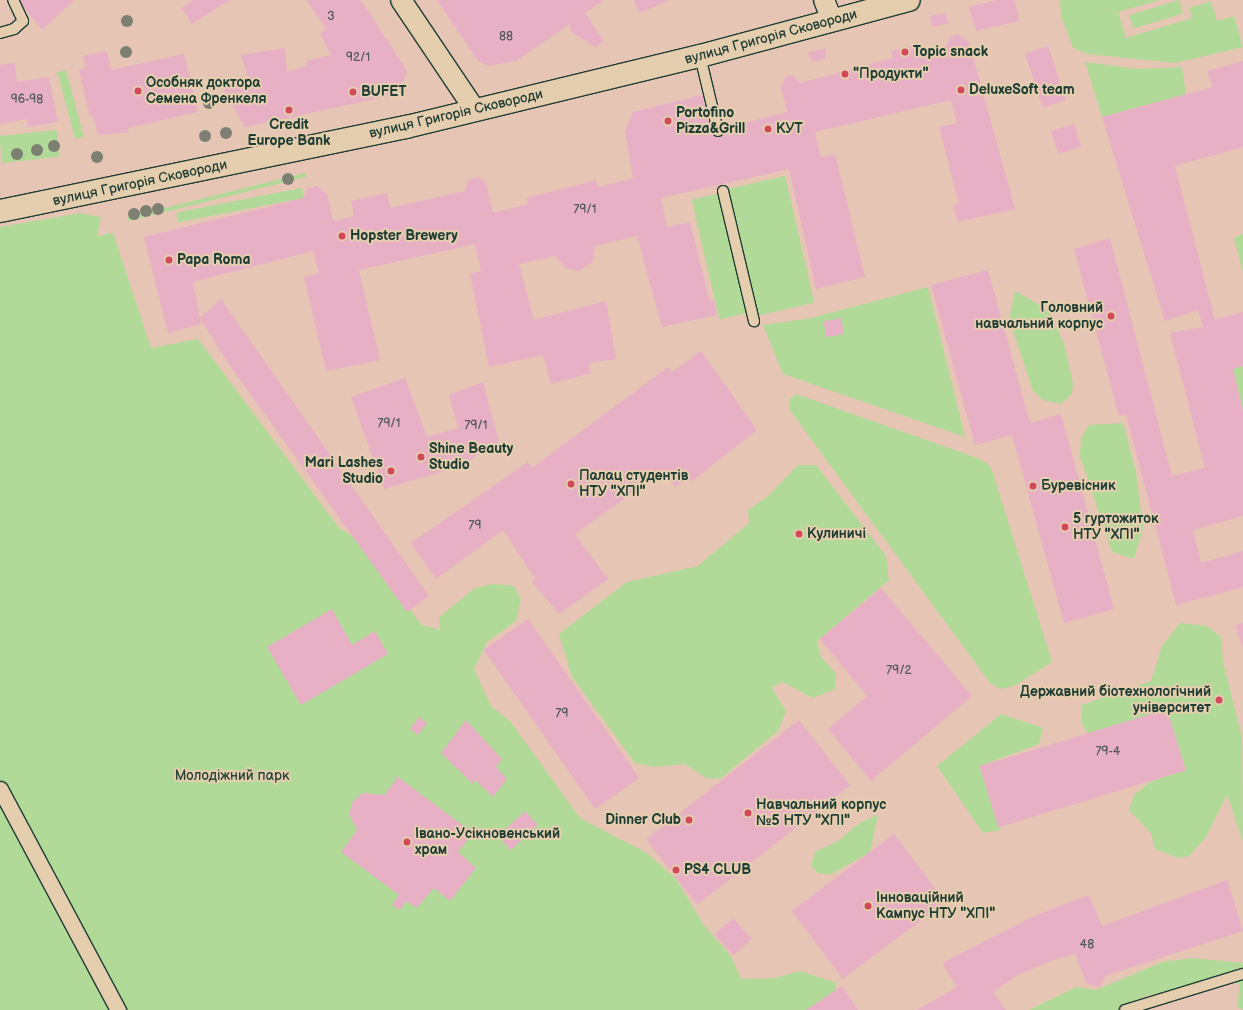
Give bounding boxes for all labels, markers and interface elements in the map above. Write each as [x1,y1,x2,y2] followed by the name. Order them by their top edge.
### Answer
[683,6,859,68] street label: вулиця Григорія Сковороди
[327,10,335,24] house number: 3
[499,30,513,44] house number: 88
[913,44,988,60] place label: Topic snack
[900,47,910,57] marker: Topic snack
[346,51,370,65] house number: 92/1
[853,66,929,82] place label: "Продукти"
[840,69,850,79] marker: "Продукти"
[146,75,267,108] place label: Особняк доктора Семена Френкеля
[969,82,1075,98] place label: DeluxeSoft team
[361,84,406,100] place label: BUFET
[956,85,966,95] marker: DeluxeSoft team
[133,86,143,96] marker: Особняк доктора Семена Френкеля
[367,86,545,142] street label: вулиця Григорія Сковороди
[348,87,358,97] marker: BUFET
[11,93,43,107] house number: 96-98
[284,105,294,115] marker: Credit Europe Bank
[676,105,745,138] place label: Portofino Pizza&Grill
[663,116,673,126] marker: Portofino Pizza&Grill
[248,117,330,150] place label: Credit Europe Bank
[776,121,803,137] place label: КУТ
[763,124,773,134] marker: КУТ
[51,156,229,210] street label: вулиця Григорія Сковороди
[574,203,596,217] house number: 79/1
[350,228,458,244] place label: Hopster Brewery
[337,231,347,241] marker: Hopster Brewery
[177,252,251,268] place label: Papa Roma
[164,255,174,265] marker: Papa Roma
[975,300,1103,332] place label: Головний навчальний корпус
[1106,311,1116,321] marker: Головний навчальний корпус
[378,417,400,431] house number: 79/1
[465,419,487,433] house number: 79/1
[429,441,513,474] place label: Shine Beauty Studio
[416,452,426,462] marker: Shine Beauty Studio
[305,455,383,488] place label: Mari Lashes Studio
[386,466,396,476] marker: Mari Lashes Studio
[579,468,688,500] place label: Палац студентів НТУ "ХПІ"
[1041,478,1116,494] place label: Буревісник
[566,479,576,489] marker: Палац студентів НТУ "ХПІ"
[1028,481,1038,491] marker: Буревісник
[1073,511,1158,544] place label: 5 гуртожиток НТУ "ХПІ"
[469,519,481,533] house number: 79
[1060,522,1070,532] marker: 5 гуртожиток НТУ "ХПІ"
[807,526,866,542] place label: Кулиничі
[794,529,804,539] marker: Кулиничі
[886,664,912,678] house number: 79/2
[1020,684,1211,716] place label: Державний біотехнологічний університет
[1214,695,1224,705] marker: Державний біотехнологічний університет
[556,707,568,721] house number: 79
[1096,745,1120,759] house number: 79-4
[175,768,289,784] park label: Молодіжний парк
[756,797,886,830] place label: Навчальний корпус №5 НТУ "ХПІ"
[743,808,753,818] marker: Навчальний корпус №5 НТУ "ХПІ"
[605,812,681,828] place label: Dinner Club
[684,815,694,825] marker: Dinner Club
[415,826,560,858] place label: Івано-Усікновенський храм
[402,837,412,847] marker: Івано-Усікновенський храм
[684,862,751,878] place label: PS4 CLUB
[671,865,681,875] marker: PS4 CLUB
[876,890,995,922] place label: Інноваційний Кампус НТУ "ХПІ"
[863,901,873,911] marker: Інноваційний Кампус НТУ "ХПІ"
[1080,938,1094,952] house number: 48

